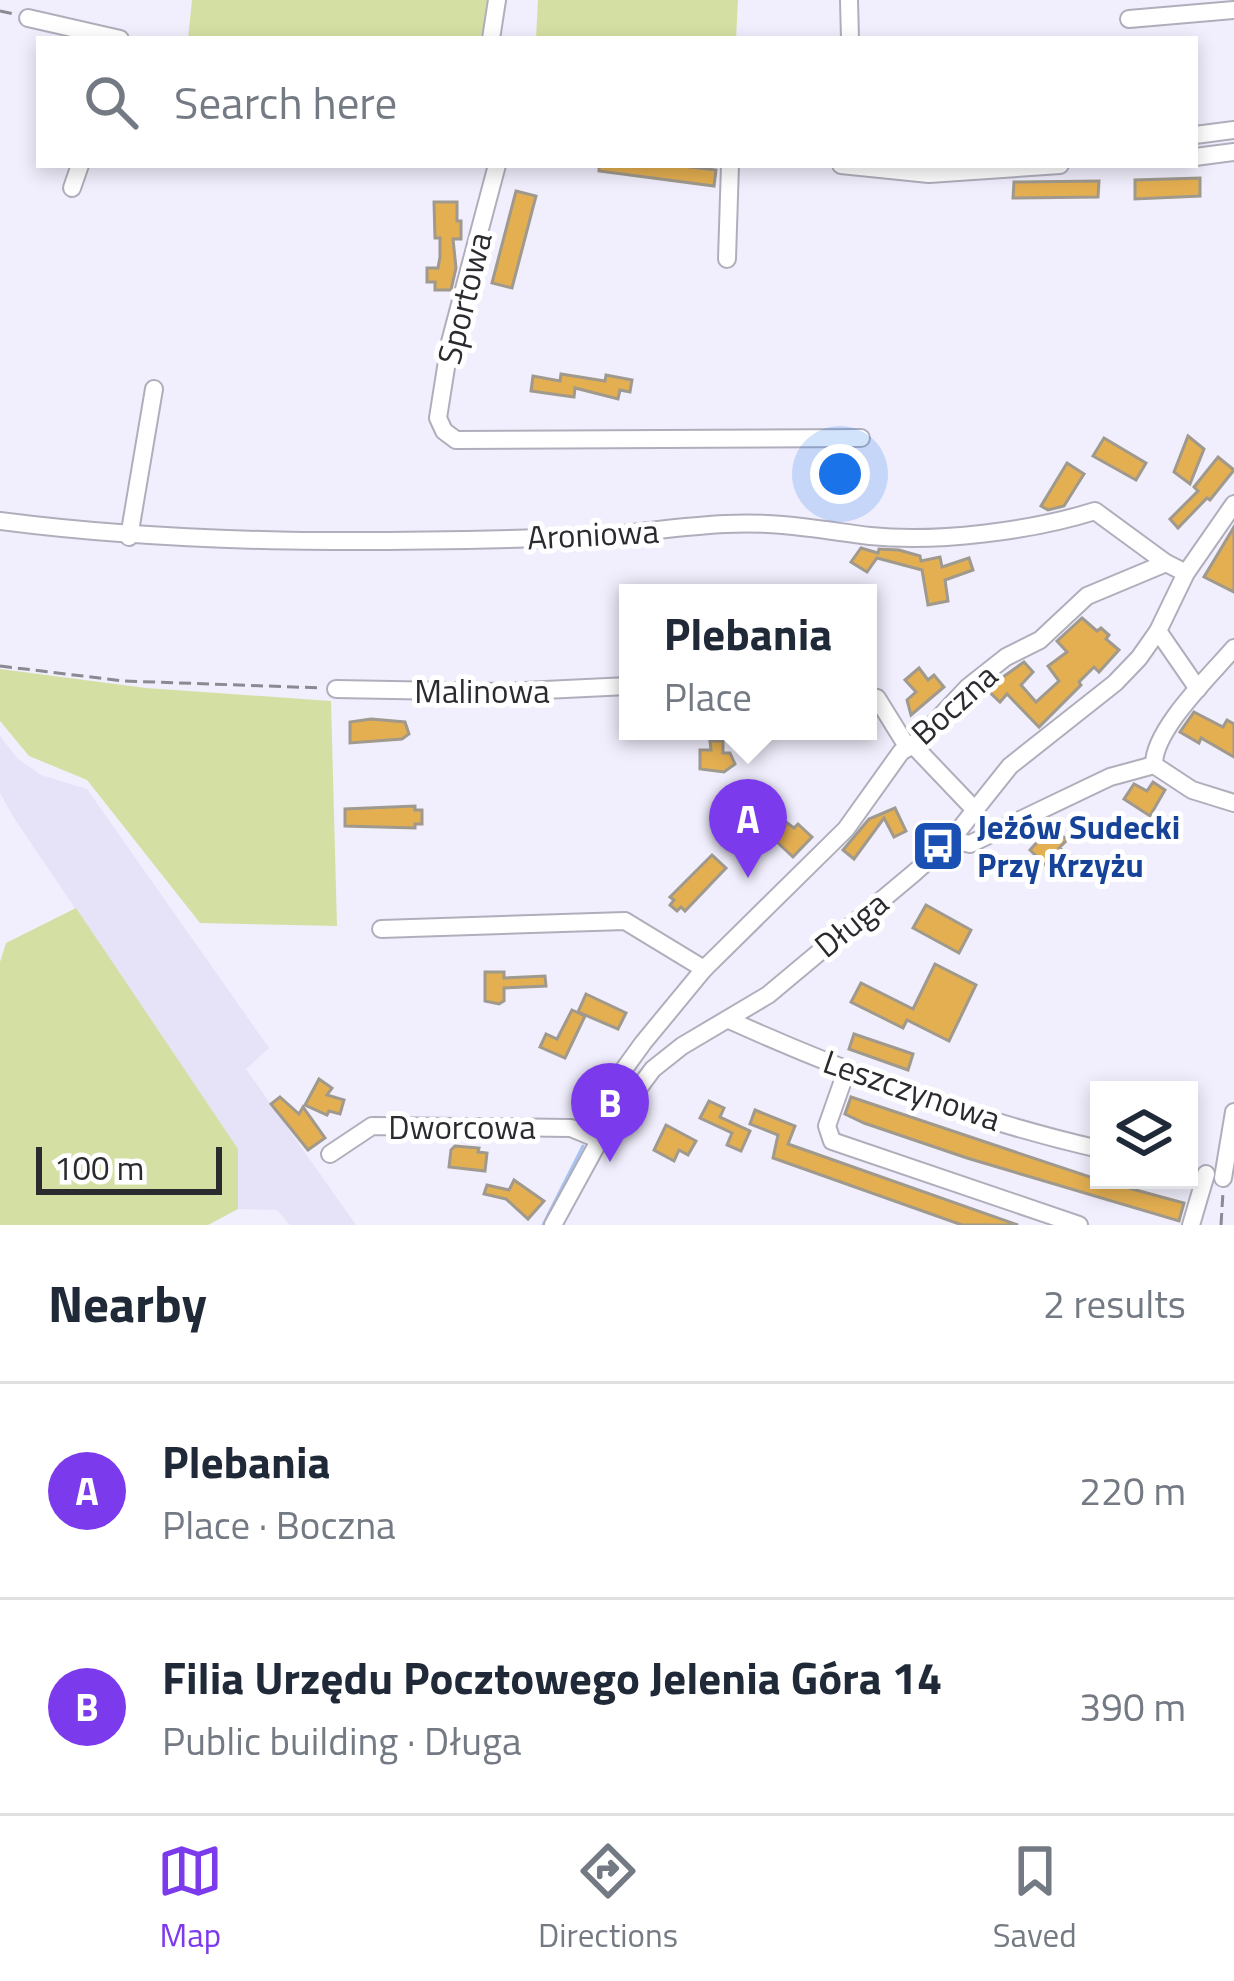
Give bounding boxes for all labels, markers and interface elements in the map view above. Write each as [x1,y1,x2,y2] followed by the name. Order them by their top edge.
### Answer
[36,36,1198,168] search box
[174,68,397,136] text: Search here
[78,69,144,135] icon: search
[423,227,505,369] street label: Sportowa
[810,444,870,504] your location
[526,506,660,562] street label: Aroniowa
[619,584,877,740] popup
[664,599,832,667] text: Plebania
[900,651,1008,757] street label: Boczna
[414,666,550,716] street label: Malinowa
[664,667,752,726] text: Place
[709,779,787,878] pin: A
[977,802,1180,890] place label: Jeżów Sudecki Przy Krzyżu
[910,818,966,874] bus stop icon: Jeżów Sudecki Przy Krzyżu
[803,879,899,969] street label: Długa
[817,1036,1007,1144] street label: Leszczynowa
[571,1063,649,1162] pin: B
[1090,1081,1198,1189] map controls
[1090,1081,1198,1189] button: layers
[388,1102,536,1152] street label: Dworcowa
[36,1141,222,1194] scale bar
[54,1143,144,1193] text: 100 m
[48,1264,207,1342] text: Nearby
[1043,1274,1186,1333] text: 2 results
[162,1427,331,1495] text: Plebania
[75,1461,99,1520] text: A
[1079,1461,1186,1520] text: 220 m
[162,1495,396,1554] text: Place · Boczna
[162,1643,942,1711] text: Filia Urzędu Pocztowego Jelenia Góra 14
[75,1677,99,1736] text: B
[1079,1677,1186,1736] text: 390 m
[162,1711,522,1770] text: Public building · Długa
[157,1838,223,1960] tab: Map
[538,1838,678,1960] tab: Directions
[993,1838,1077,1960] tab: Saved

